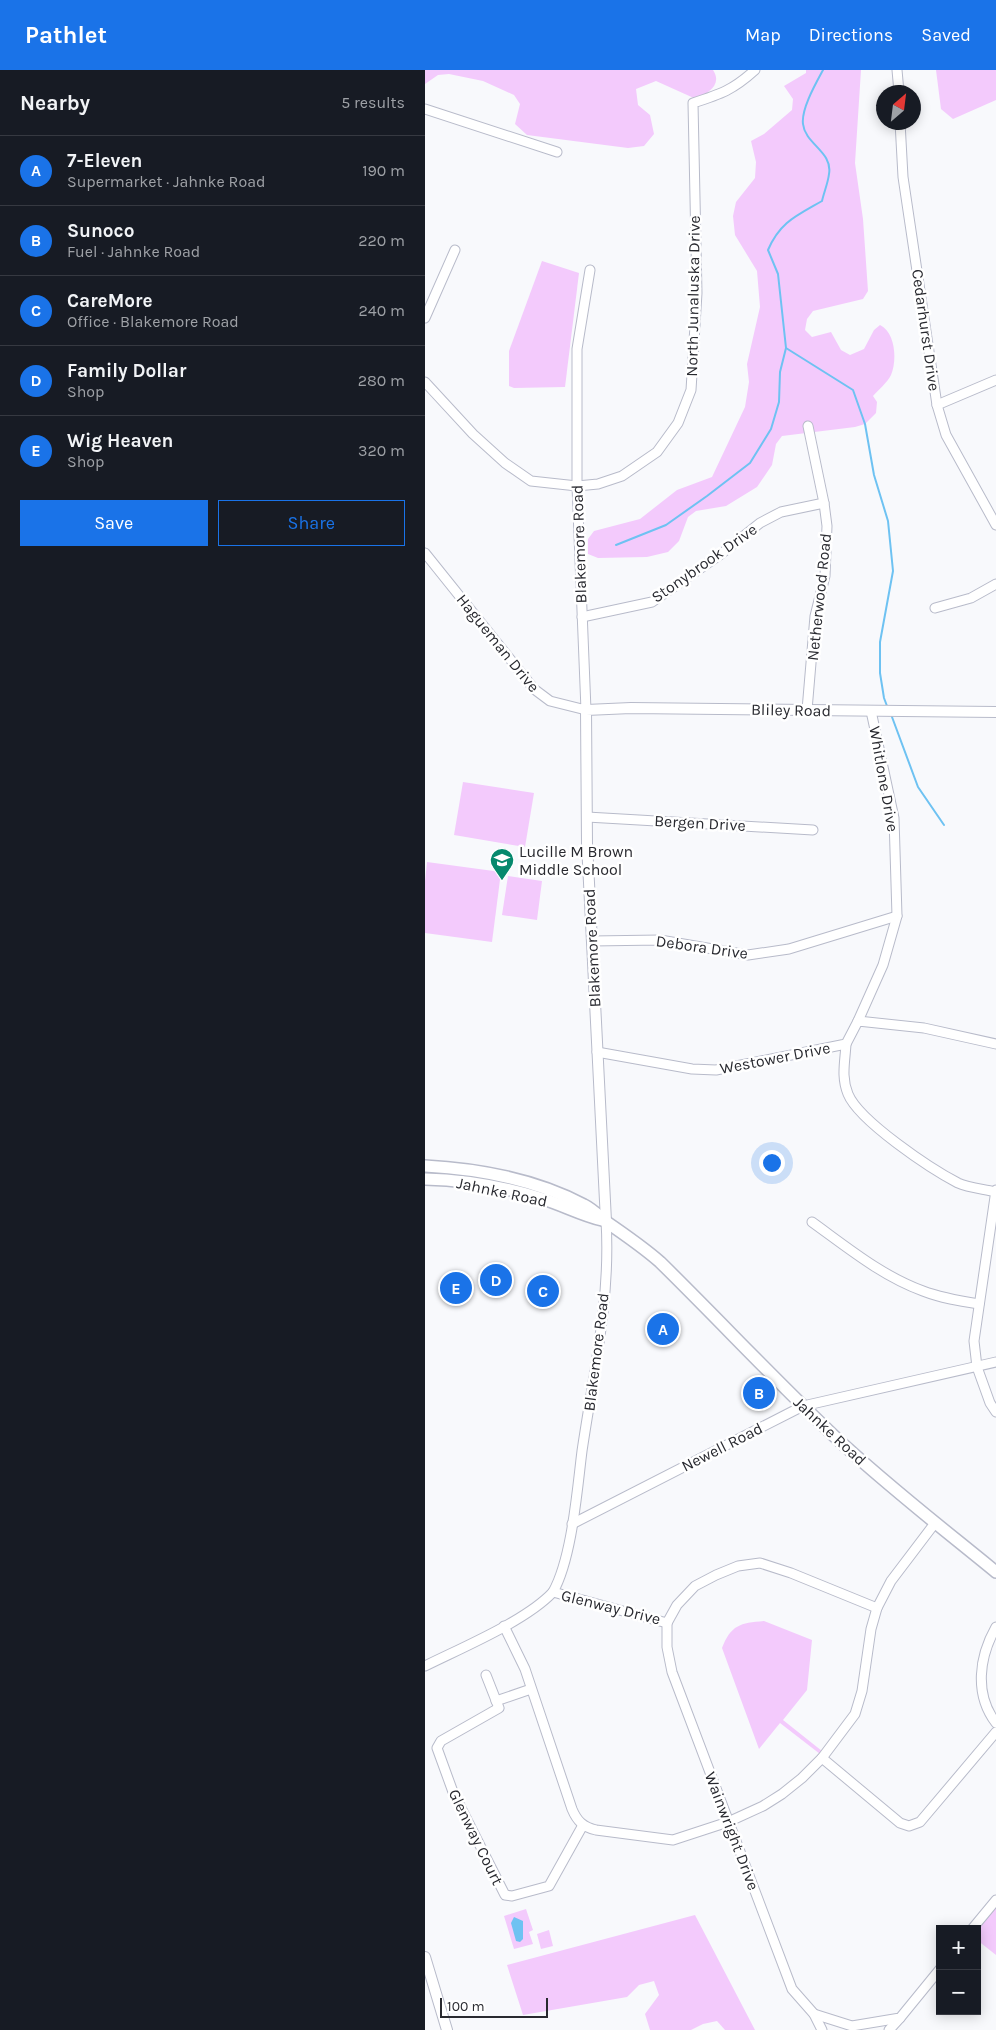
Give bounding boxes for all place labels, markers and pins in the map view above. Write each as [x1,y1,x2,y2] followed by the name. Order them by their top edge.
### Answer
[519,842,633,879] place label: Lucille M Brown Middle School
[489,847,515,881] school or university icon: Lucille M Brown Middle School
[480,1261,512,1299] pin: D
[440,1269,472,1307] pin: E
[527,1272,559,1310] pin: C
[647,1310,679,1348] pin: A
[743,1374,775,1412] pin: B

